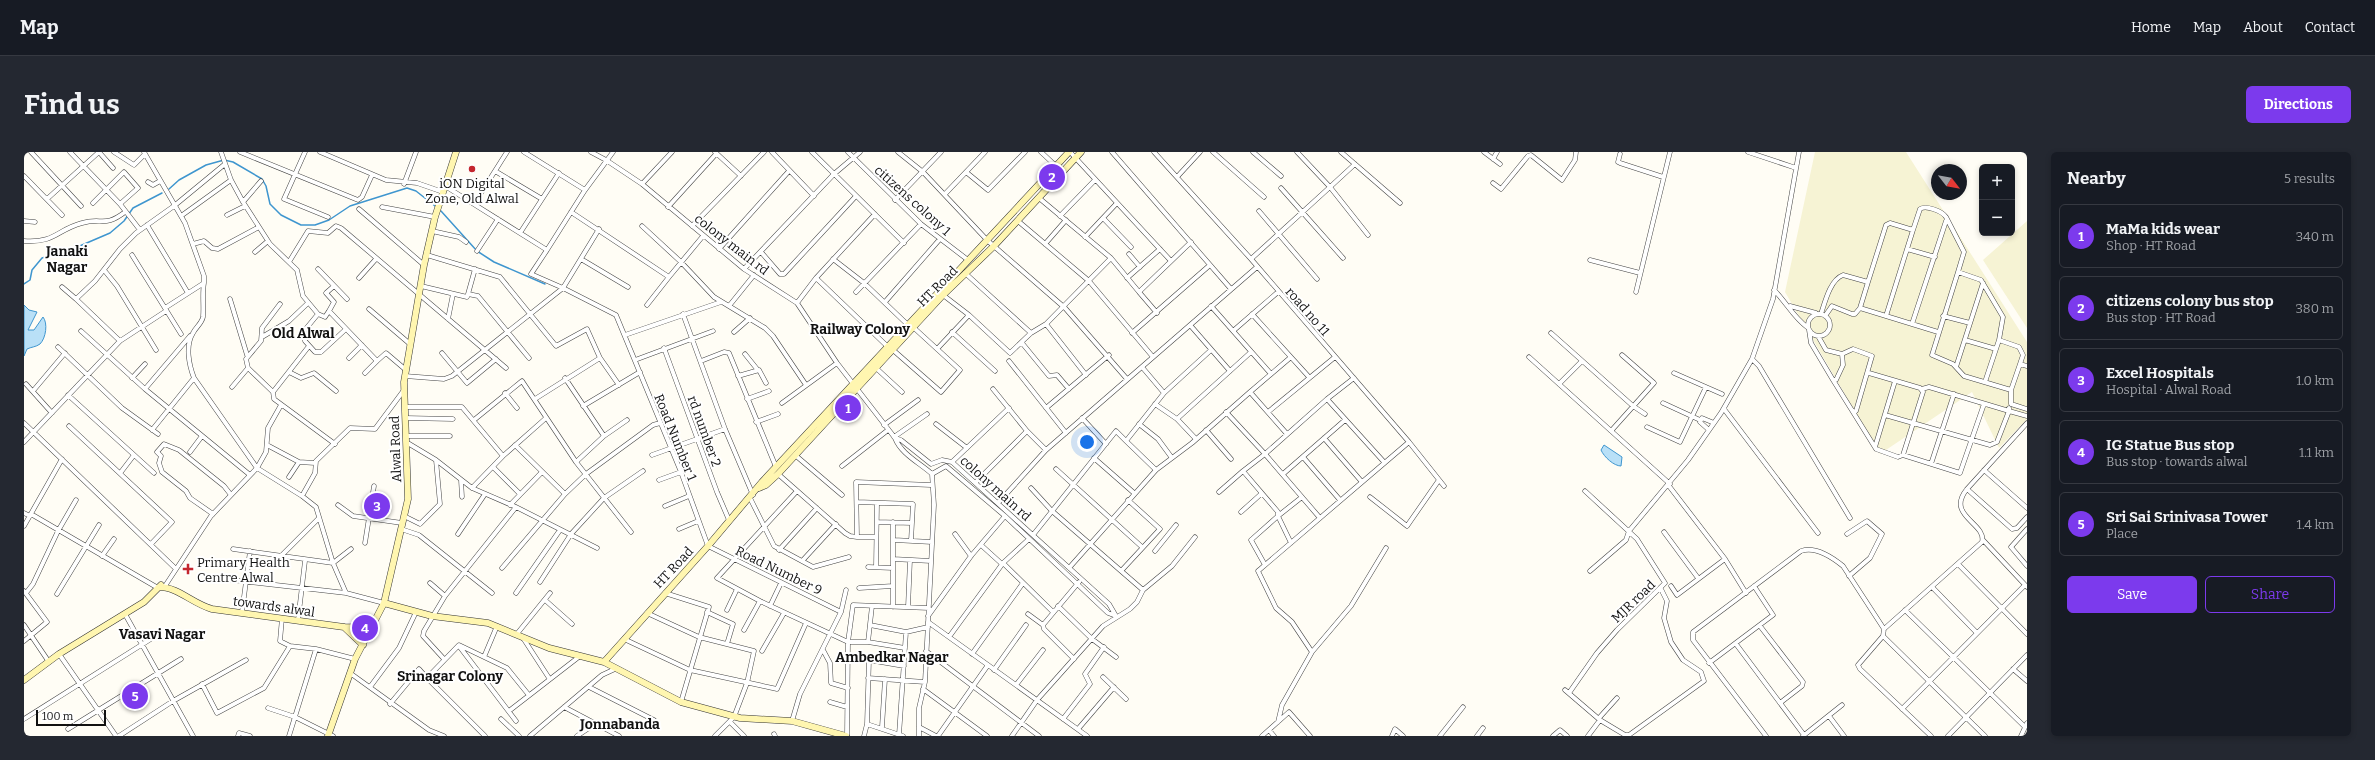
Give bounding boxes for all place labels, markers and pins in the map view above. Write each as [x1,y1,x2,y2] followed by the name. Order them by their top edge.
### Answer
[1039,162,1065,192] pin: 2
[467,164,477,174] marker: iON Digital Zone, Old Alwal
[425,176,519,206] place label: iON Digital Zone, Old Alwal
[835,393,861,423] pin: 1
[364,491,390,521] pin: 3
[197,555,290,585] place label: Primary Health Centre Alwal
[182,563,194,575] marker: Primary Health Centre Alwal
[352,613,378,643] pin: 4
[122,681,148,711] pin: 5

